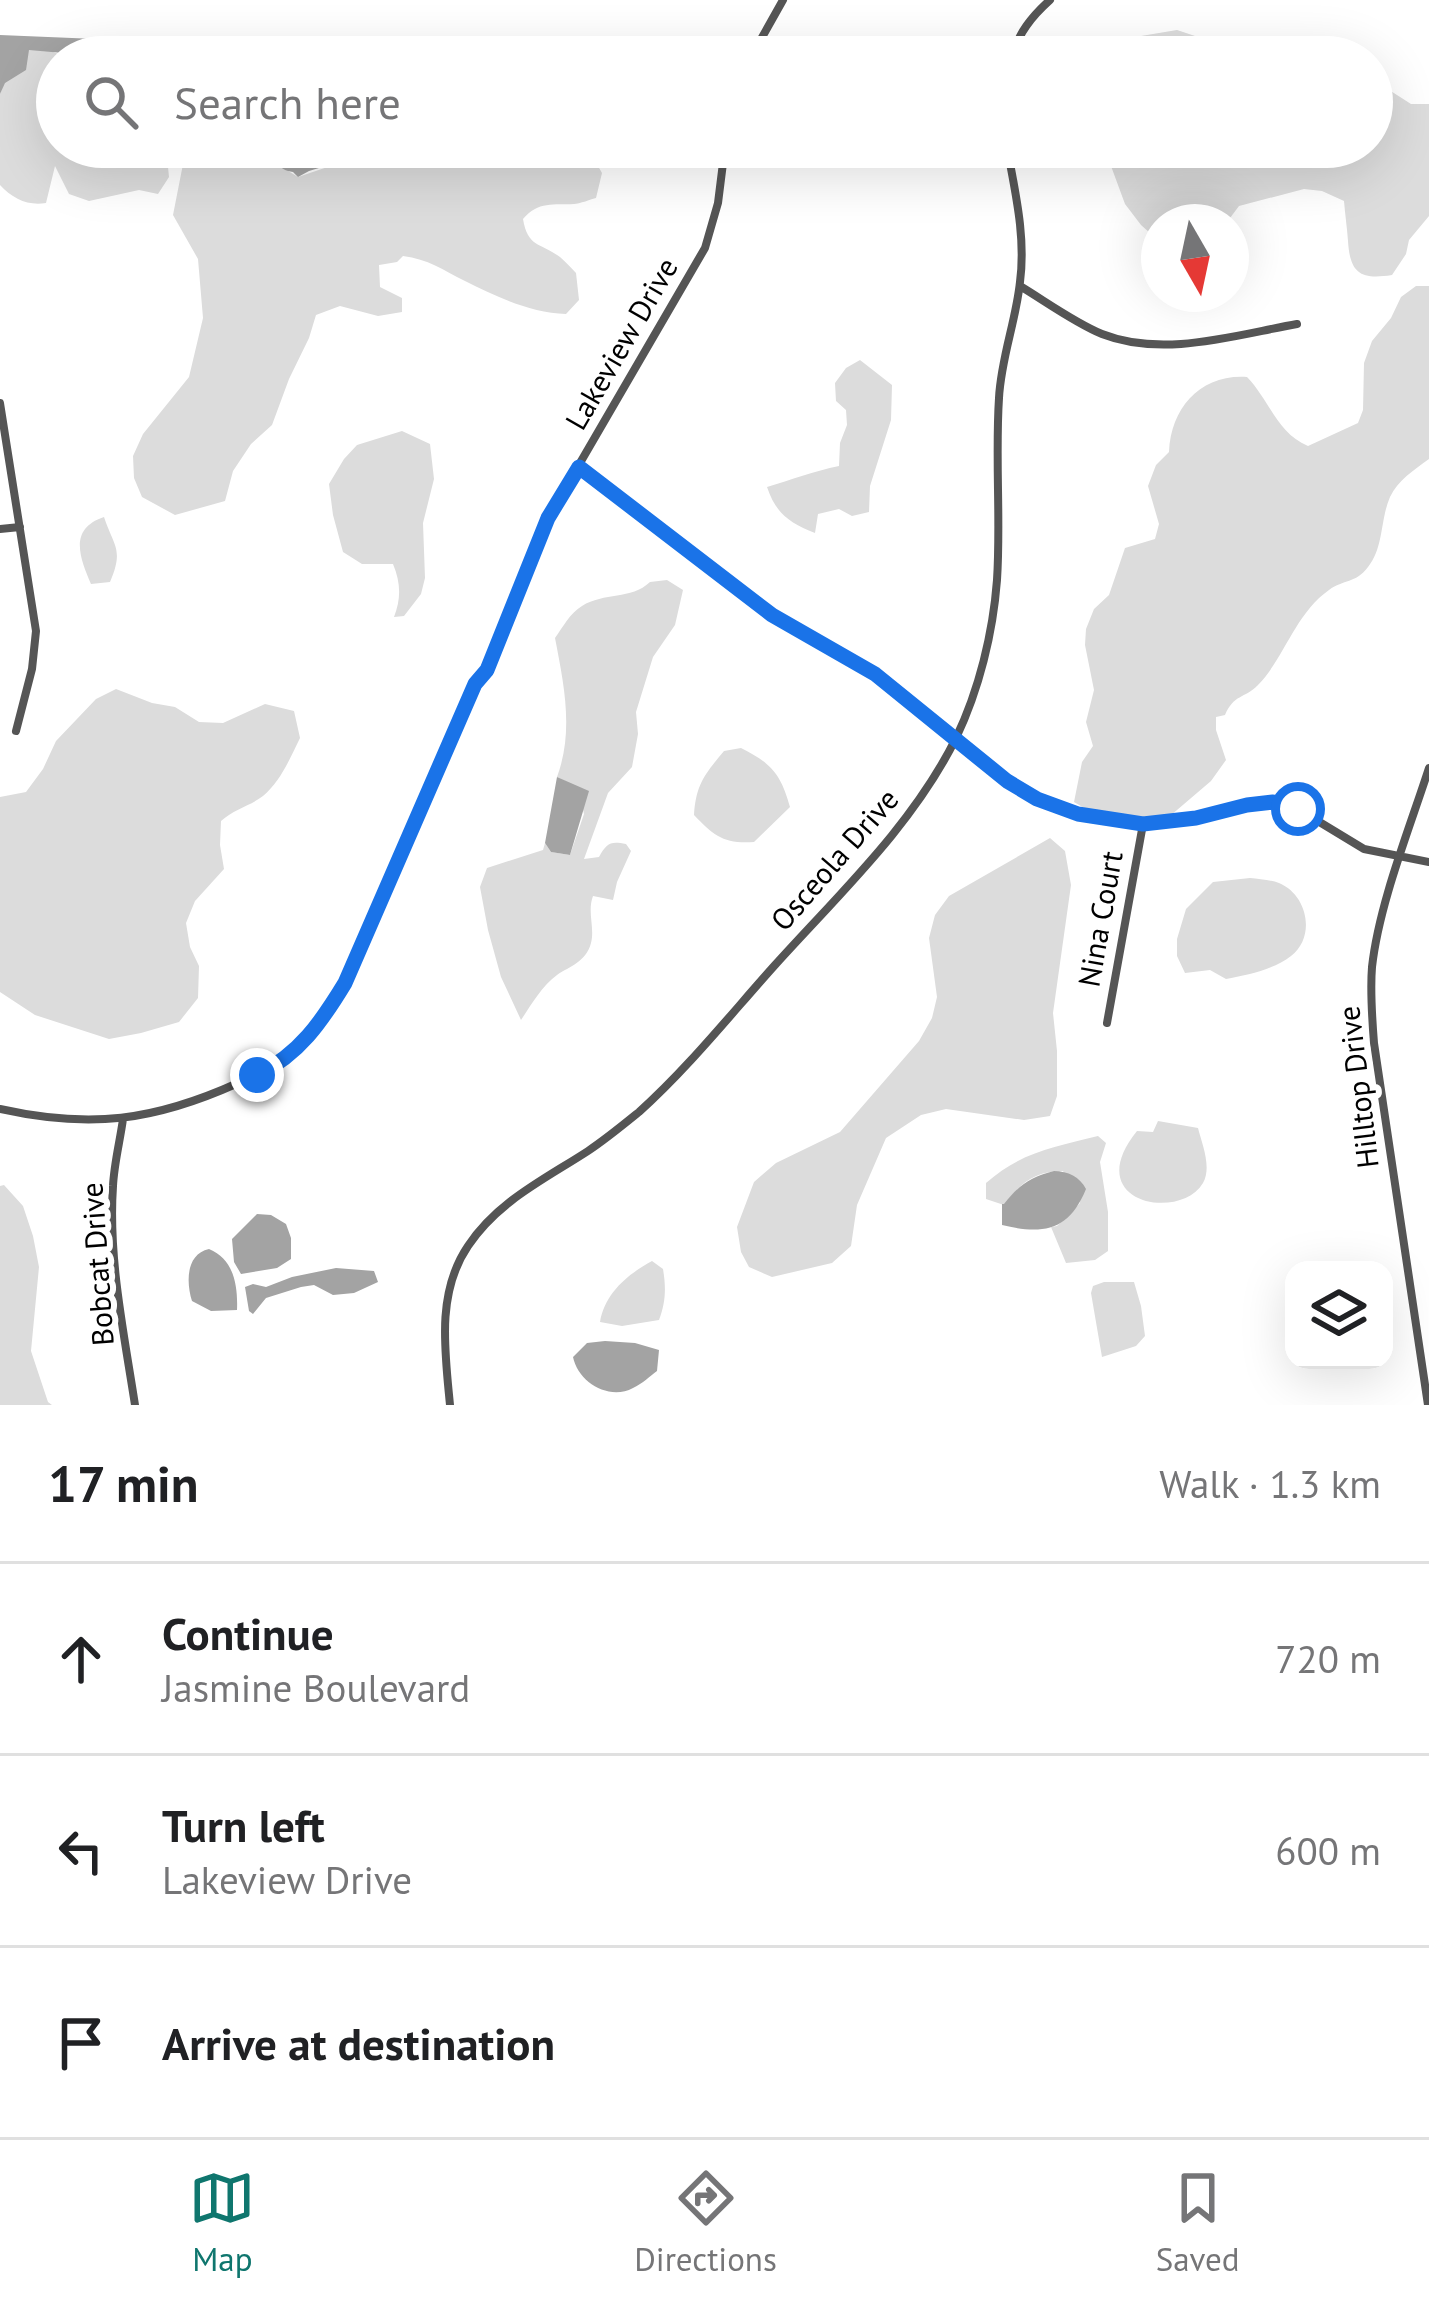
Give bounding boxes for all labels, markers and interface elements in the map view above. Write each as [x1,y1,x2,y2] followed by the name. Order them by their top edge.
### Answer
[36,36,1393,168] search box
[78,69,144,135] icon: search
[174,73,401,131] text: Search here
[1141,204,1249,312] north arrow
[556,250,686,436] street label: Lakeview Drive
[761,780,906,938] street label: Osceola Drive
[1271,782,1325,836] route start
[1068,848,1131,990] street label: Nina Court
[1328,1004,1387,1171] street label: Hilltop Drive
[230,1048,284,1102] route end
[71,1181,122,1347] street label: Bobcat Drive
[1285,1261,1393,1369] map controls
[1285,1261,1393,1369] button: layers
[48,1450,199,1516] text: 17 min
[1159,1458,1381,1509] text: Walk · 1.3 km
[162,1604,334,1662] text: Continue
[48,1626,114,1692] icon: ahead
[1275,1633,1381,1684] text: 720 m
[162,1662,470,1713] text: Jasmine Boulevard
[162,1796,325,1854] text: Turn left
[48,1818,114,1884] icon: left
[1275,1825,1381,1876] text: 600 m
[162,1854,412,1905] text: Lakeview Drive
[48,2010,114,2076] icon: arrive
[162,2014,555,2072] text: Arrive at destination
[189,2165,255,2280] tab: Map
[634,2165,777,2280] tab: Directions
[1156,2165,1240,2280] tab: Saved

